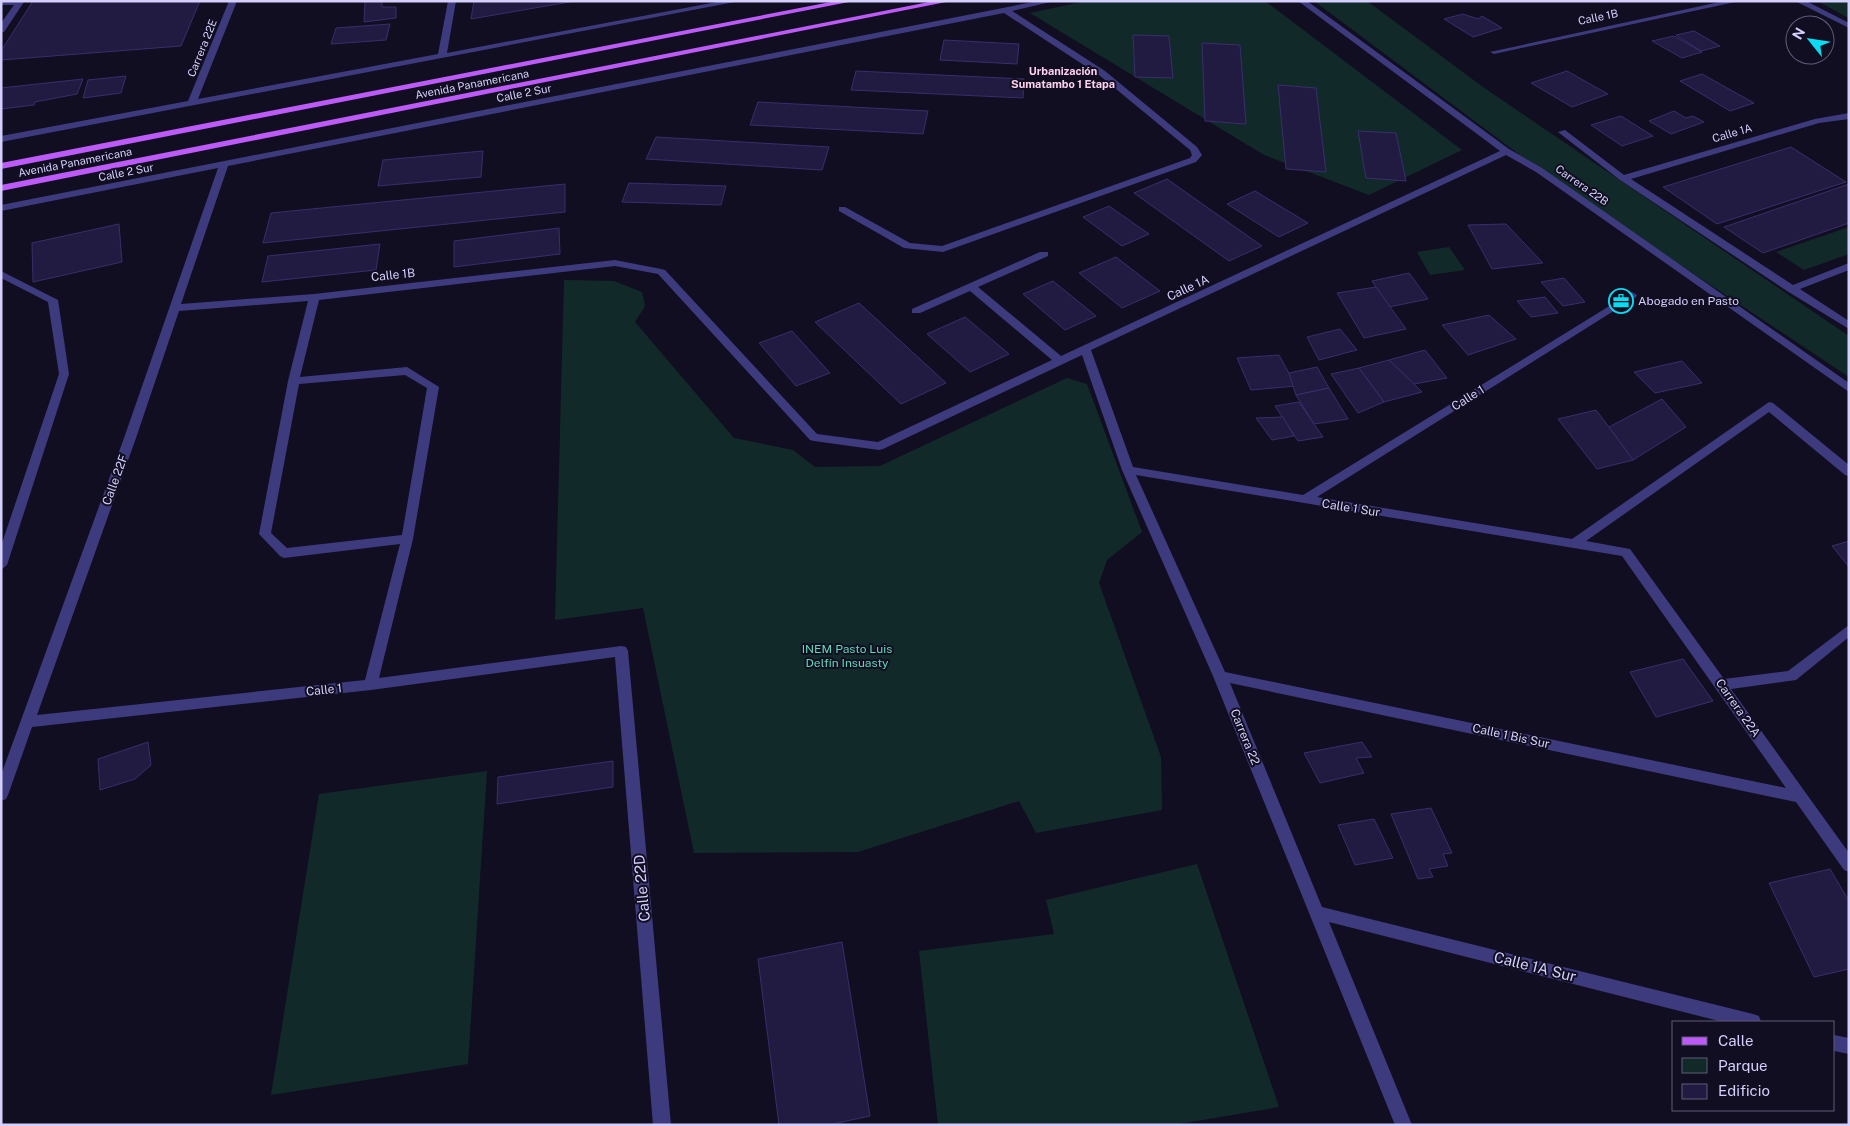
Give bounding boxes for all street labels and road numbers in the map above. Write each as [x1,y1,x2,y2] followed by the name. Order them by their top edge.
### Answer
[1577,7,1619,27] street label: Calle 1B
[185,17,219,79] street label: Carrera 22E
[414,67,530,101] street label: Avenida Panamericana
[495,82,553,104] street label: Calle 2 Sur
[1711,122,1754,144] street label: Calle 1A
[17,145,133,179] street label: Avenida Panamericana
[97,161,155,183] street label: Calle 2 Sur
[1553,162,1611,208] street label: Carrera 22B
[370,266,416,284] street label: Calle 1B
[1165,272,1212,304] street label: Calle 1A
[1449,382,1487,414] street label: Calle 1
[99,453,131,507] street label: Calle 22F
[1321,496,1381,520] street label: Calle 1 Sur
[1713,676,1763,740] street label: Carrera 22A
[305,681,343,699] street label: Calle 1
[1227,707,1263,767] street label: Carrera 22
[1471,721,1551,751] street label: Calle 1 Bis Sur
[630,854,653,922] street label: Calle 22D
[1492,948,1578,985] street label: Calle 1A Sur

